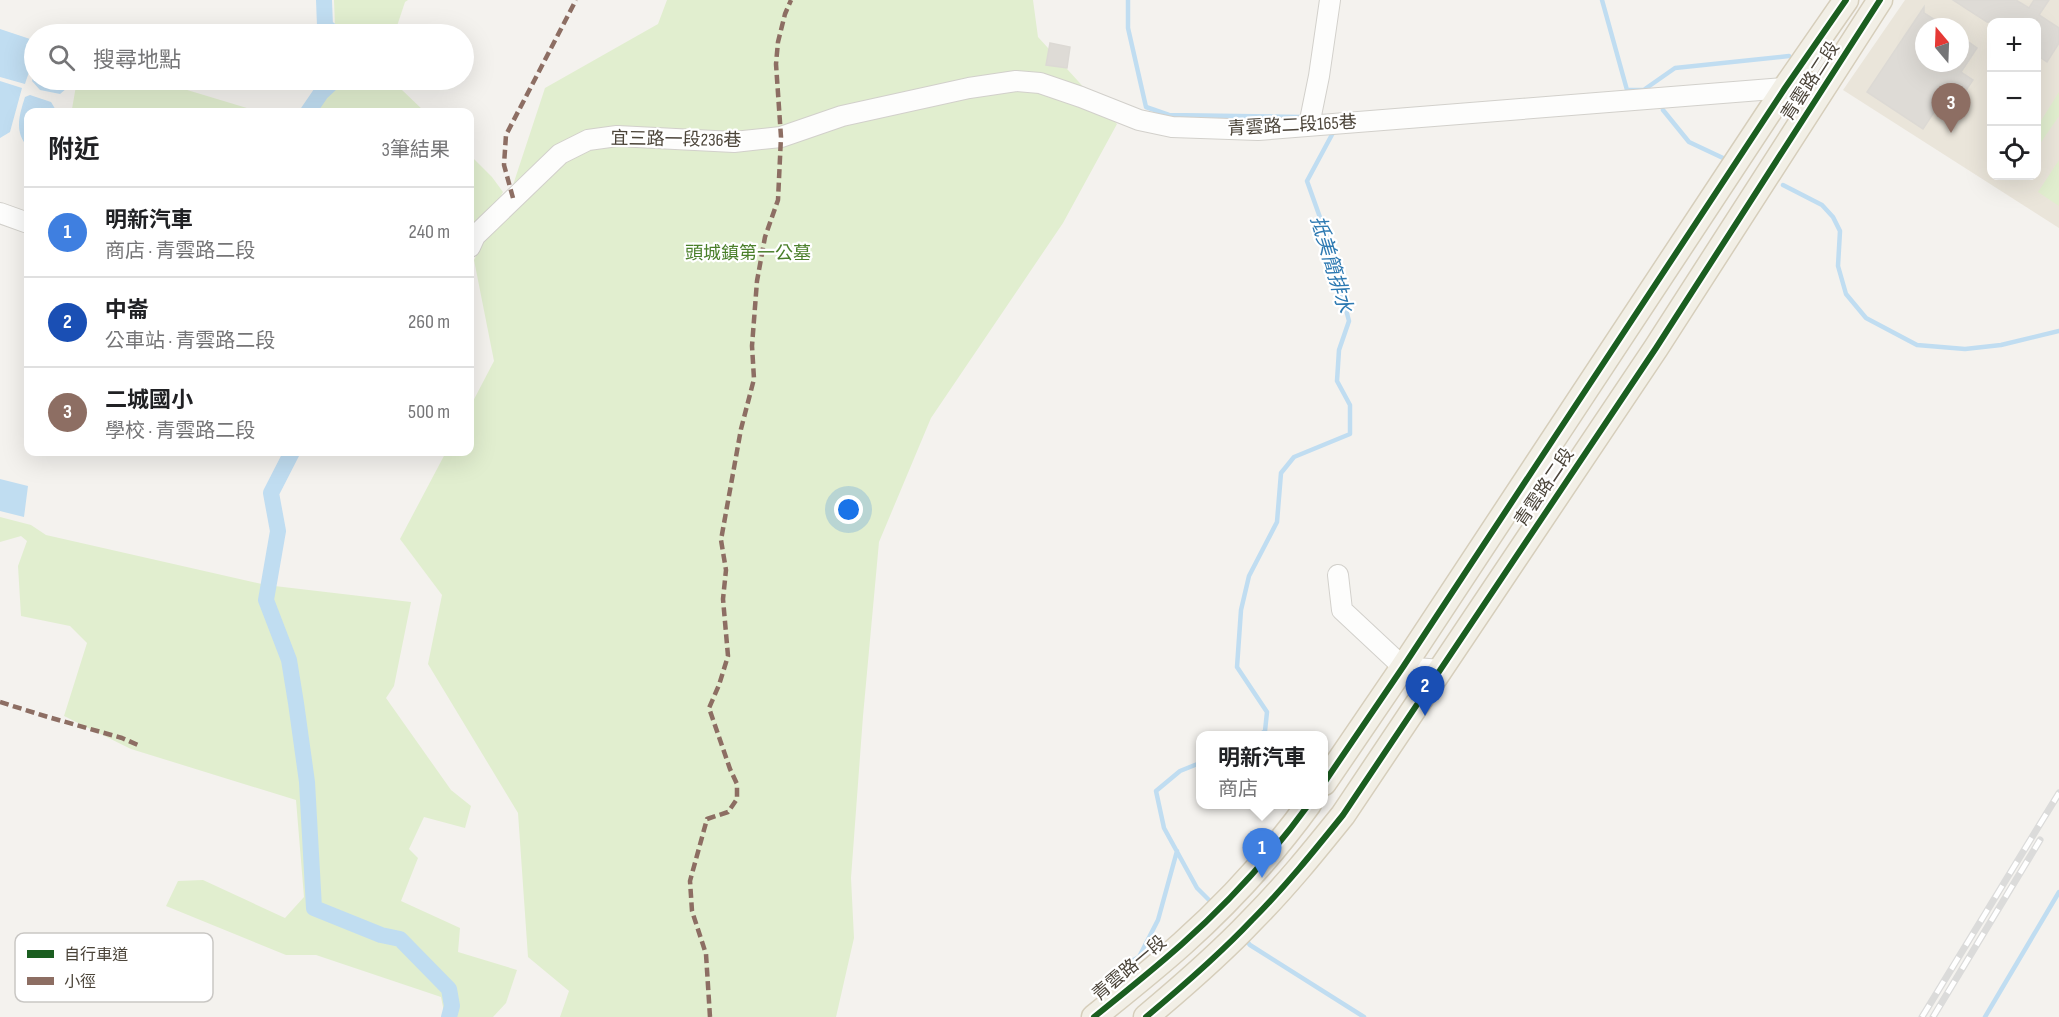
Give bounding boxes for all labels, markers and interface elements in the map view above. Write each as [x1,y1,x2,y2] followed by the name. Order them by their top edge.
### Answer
[1915,18,1969,72] north arrow
[1987,18,2041,180] map controls
[1987,18,2041,72] button: +
[24,24,474,90] search box
[1777,38,1844,125] street label: 青雲路二段
[45,41,78,74] icon: search
[93,47,181,74] text: 搜尋地點
[1987,72,2041,126] button: −
[1932,84,1970,133] pin: 3
[1227,112,1357,139] street label: 青雲路二段165巷
[1987,126,2041,180] button: locate
[610,128,742,151] street label: 宜三路一段236巷
[48,135,100,166] text: 附近
[382,138,450,162] text: 3筆結果
[105,207,193,234] text: 明新汽車
[1305,213,1357,317] water label: 抵美簡排水
[64,220,71,244] text: 1
[409,220,450,244] text: 240 m
[105,239,255,263] text: 商店 · 青雲路二段
[685,243,811,264] park label: 頭城鎮第一公墓
[105,297,149,324] text: 中崙
[63,310,72,334] text: 2
[408,310,450,334] text: 260 m
[105,329,275,353] text: 公車站 · 青雲路二段
[105,387,193,414] text: 二城國小
[63,400,72,424] text: 3
[408,400,450,424] text: 500 m
[105,419,255,443] text: 學校 · 青雲路二段
[1511,444,1578,530] street label: 青雲路二段
[834,495,863,524] your location
[1406,666,1444,716] pin: 2
[1196,731,1328,809] popup
[1218,745,1306,772] text: 明新汽車
[1218,777,1258,801] text: 商店
[1242,828,1282,878] pin: 1
[1088,931,1171,1005] street label: 青雲路一段
[15,933,213,1002] legend
[64,946,128,965] text: 自行車道
[64,973,96,992] text: 小徑

